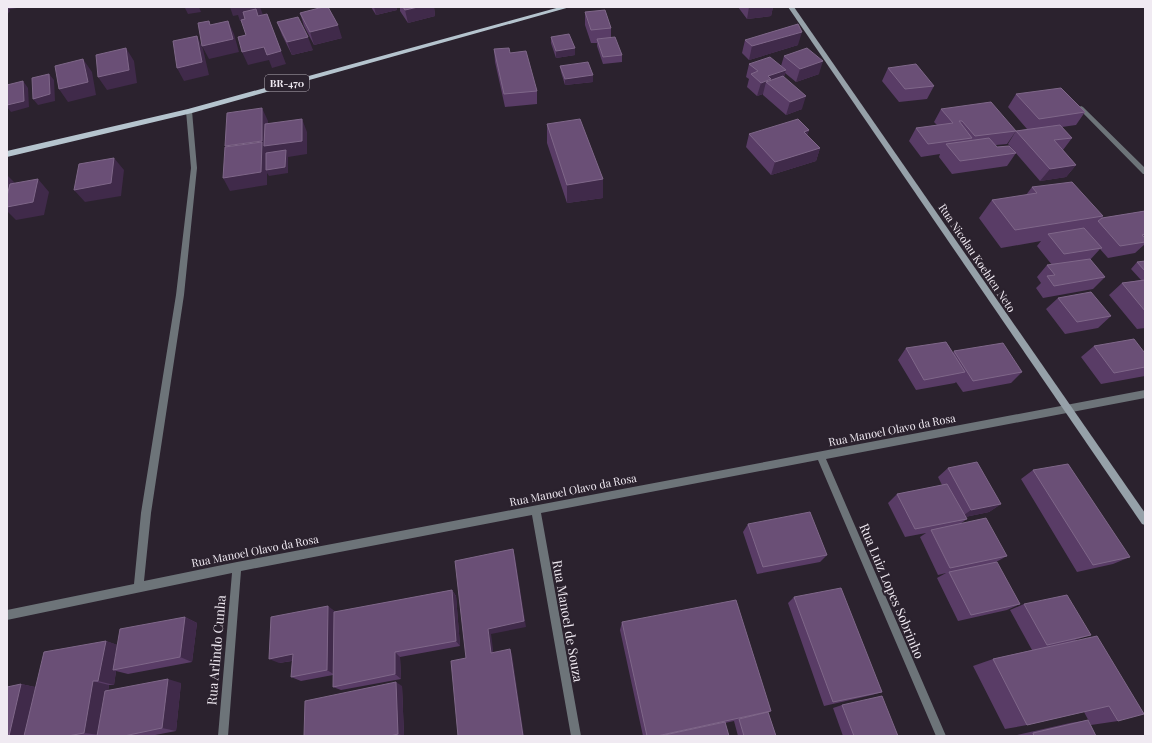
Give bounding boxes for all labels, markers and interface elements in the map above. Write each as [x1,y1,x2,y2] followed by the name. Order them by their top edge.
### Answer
[265,75,309,91] road number: BR-470
[935,201,1019,315] street label: Rua Nicolau Koehlen Neto
[827,410,957,449] street label: Rua Manoel Olavo da Rosa
[508,470,638,509] street label: Rua Manoel Olavo da Rosa
[856,521,929,661] street label: Rua Luiz Lopes Sobrinho
[190,531,320,570] street label: Rua Manoel Olavo da Rosa
[549,559,588,684] street label: Rua Manoel de Souza
[202,594,229,706] street label: Rua Arlindo Cunha

